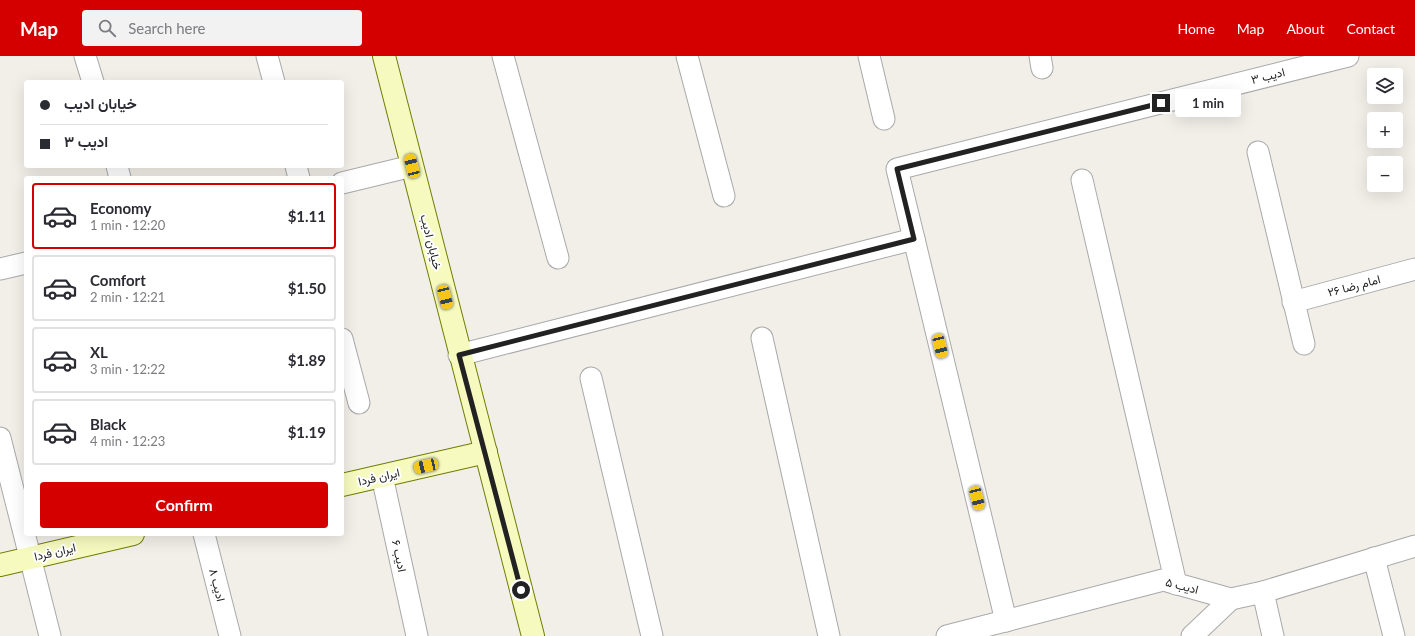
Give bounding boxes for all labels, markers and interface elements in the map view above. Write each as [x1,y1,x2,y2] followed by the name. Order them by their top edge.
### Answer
[82,10,362,46] search box
[20,17,58,40] text: Map
[96,17,118,39] icon: search
[128,19,206,37] text: Search here
[1177,20,1215,37] text: Home
[1237,20,1264,37] text: Map
[1286,20,1324,37] text: About
[1346,20,1395,37] text: Contact
[1249,64,1286,87] street label: ادیب ۳
[1367,68,1403,192] map controls
[1367,68,1403,104] button: layers
[1175,89,1241,117] callout: 1 min
[64,94,137,112] text: خیابان ادیب
[1152,94,1170,112] route end
[1192,95,1224,111] text: 1 min
[1367,112,1403,148] button: +
[64,132,108,150] text: ادیب ۳
[403,153,421,179] car
[1367,156,1403,192] button: −
[42,198,78,234] icon: car
[90,199,151,217] text: Economy
[288,207,326,225] text: $1.11
[417,212,446,271] street label: خیابان ادیب
[90,217,165,233] text: 1 min · 12:20
[42,270,78,306] icon: car
[90,271,146,289] text: Comfort
[1326,271,1382,301] street label: امام رضا ۲۶
[288,279,326,297] text: $1.50
[436,284,454,310] car
[90,289,165,305] text: 2 min · 12:21
[931,333,949,359] car
[42,342,78,378] icon: car
[90,343,108,361] text: XL
[288,351,326,369] text: $1.89
[90,361,165,377] text: 3 min · 12:22
[42,414,78,450] icon: car
[90,415,126,433] text: Black
[288,423,326,441] text: $1.19
[90,433,165,449] text: 4 min · 12:23
[413,457,439,475] car
[357,464,401,490] street label: ایران فردا
[40,482,328,528] button: Confirm
[968,485,986,511] car
[33,539,77,565] street label: ایران فردا
[389,539,410,573] street label: ادیب ۶
[206,567,229,603] street label: ادیب ۸
[1164,574,1200,597] street label: ادیب ۵
[512,581,530,599] route start

